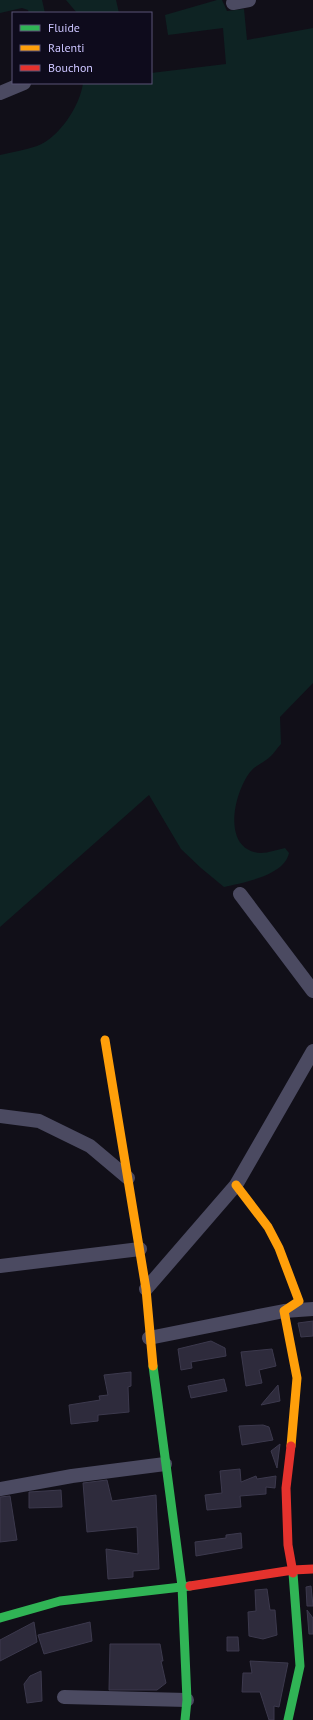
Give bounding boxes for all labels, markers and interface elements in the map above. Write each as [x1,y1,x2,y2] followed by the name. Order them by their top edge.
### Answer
[12,12,152,84] legend
[48,20,80,35] text: Fluide
[48,40,84,55] text: Ralenti
[48,60,93,75] text: Bouchon

